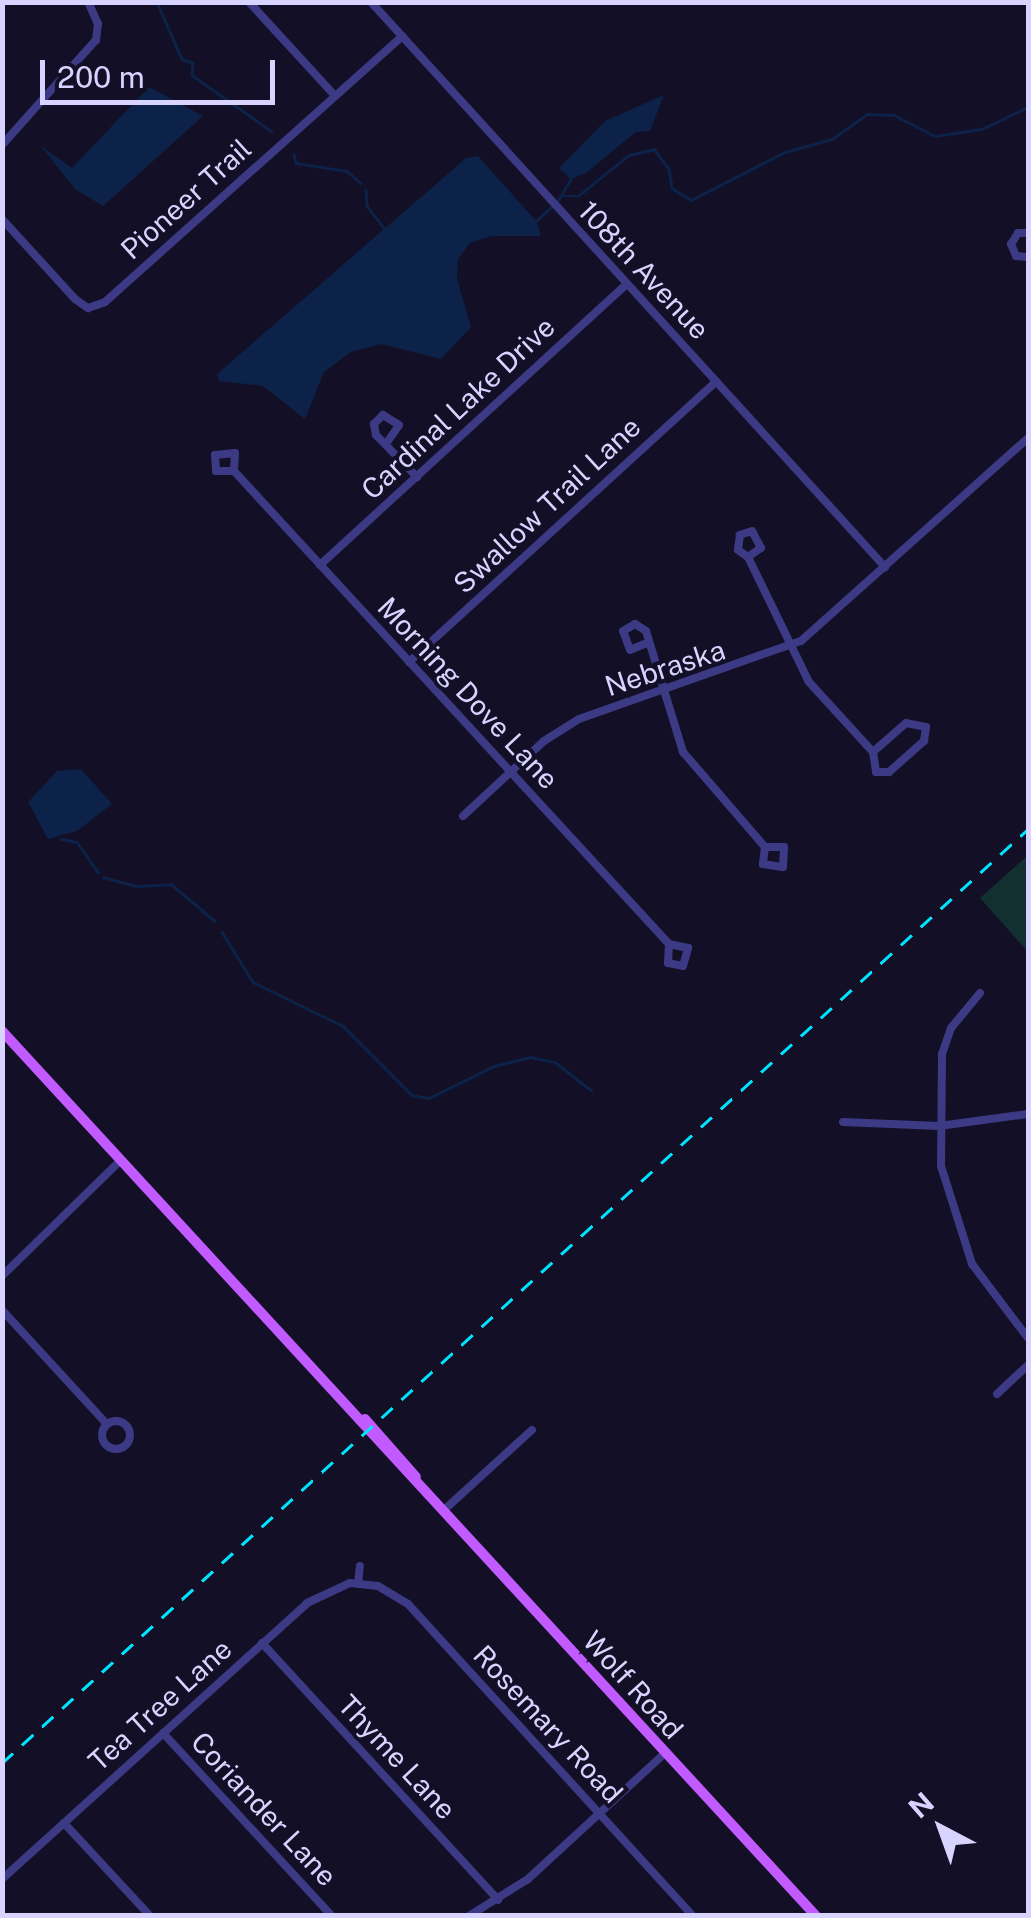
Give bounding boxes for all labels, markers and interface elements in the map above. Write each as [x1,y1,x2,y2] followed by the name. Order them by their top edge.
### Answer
[45,40,280,102] scale bar
[57,59,145,95] text: 200 m
[114,132,258,266] street label: Pioneer Trail
[572,194,716,346] street label: 108th Avenue
[354,310,562,506] street label: Cardinal Lake Drive
[447,410,647,600] street label: Swallow Trail Lane
[371,590,565,796] street label: Morning Dove Lane
[601,633,729,703] street label: Nebraska
[576,1624,690,1746] street label: Wolf Road
[82,1632,238,1778] street label: Tea Tree Lane
[466,1638,630,1810] street label: Rosemary Road
[331,1688,463,1826] street label: Thyme Lane
[184,1725,344,1893] street label: Coriander Lane
[891,1778,991,1878] north arrow
[902,1785,940,1825] text: N

